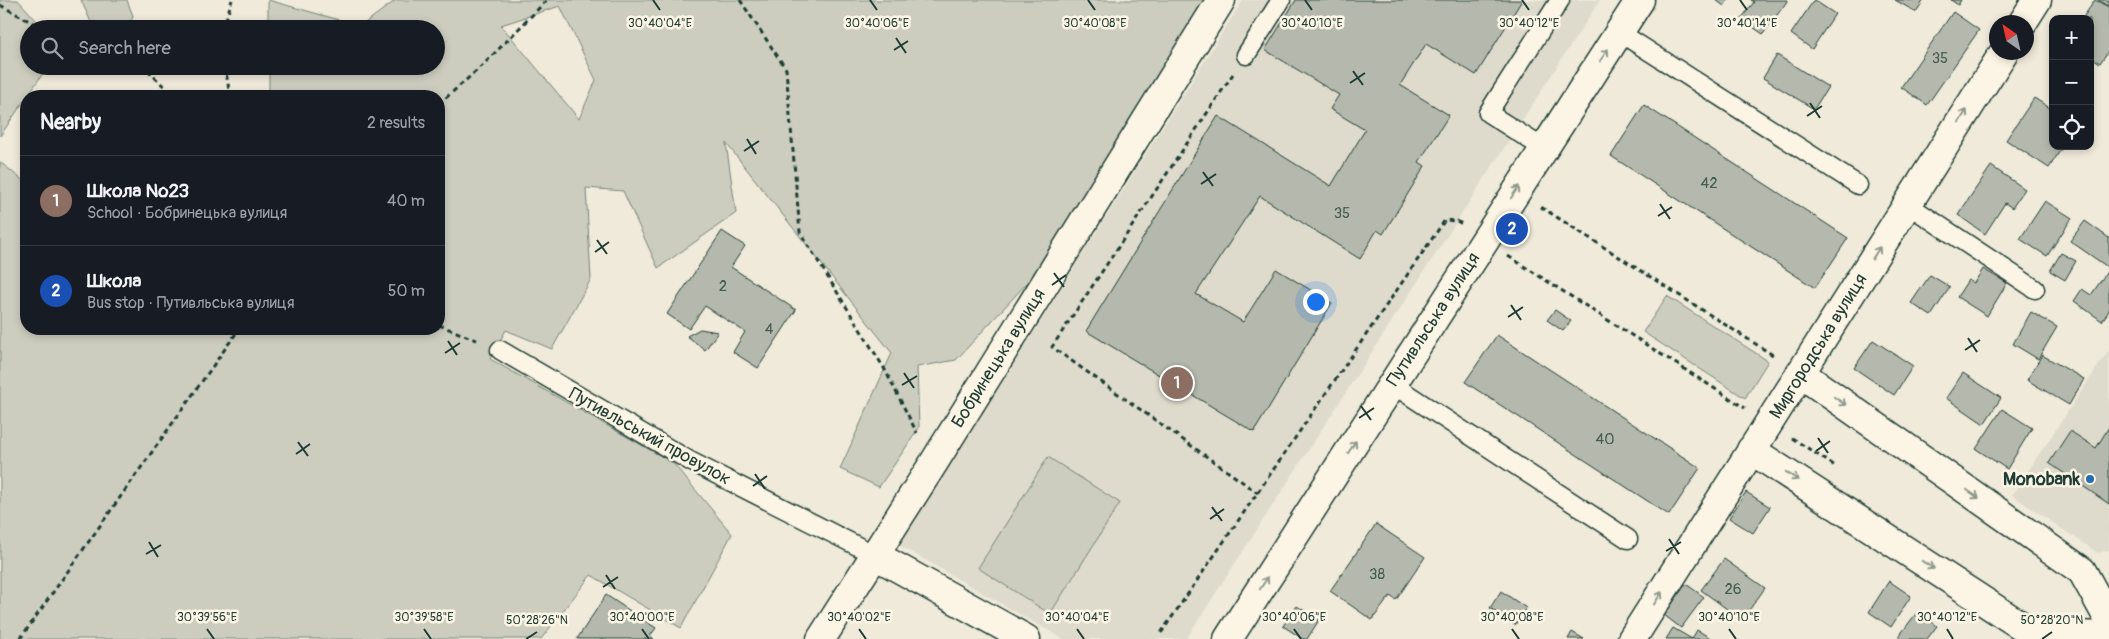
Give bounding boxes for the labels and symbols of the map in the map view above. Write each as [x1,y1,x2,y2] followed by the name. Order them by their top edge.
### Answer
[1989,15,2034,60] north arrow
[628,16,692,31] text: 30°40'04"E
[845,16,909,31] text: 30°40'06"E
[1063,16,1127,31] text: 30°40'08"E
[1281,16,1343,31] text: 30°40'10"E
[1499,16,1559,31] text: 30°40'12"E
[1717,16,1777,31] text: 30°40'14"E
[1599,49,1609,63] one-way arrow
[1932,49,1948,68] house number: 35
[1958,110,1968,124] one-way arrow
[1700,174,1718,193] house number: 42
[1510,185,1520,199] one-way arrow
[1334,204,1350,223] house number: 35
[1496,210,1528,248] pin: 2
[1871,247,1881,261] one-way arrow
[1382,248,1485,390] street label: Путивльська вулиця
[1764,269,1872,423] street label: Миргородська вулиця
[719,277,727,296] house number: 2
[946,284,1051,432] street label: Бобринецька вулиця
[1303,289,1329,315] your location
[765,320,774,339] house number: 4
[1161,364,1193,402] pin: 1
[565,382,735,491] street label: Путивльський провулок
[1833,396,1847,406] one-way arrow
[1596,430,1614,449] house number: 40
[1347,440,1357,454] one-way arrow
[2003,468,2080,491] place label: Monobank
[1785,471,1799,482] one-way arrow
[2084,473,2096,485] marker: Monobank
[1966,489,1979,500] one-way arrow
[1921,560,1935,570] one-way arrow
[1369,565,1385,584] house number: 38
[1259,577,1269,591] one-way arrow
[1724,580,1742,599] house number: 26
[1654,591,1664,605] one-way arrow
[177,610,237,625] text: 30°39'56"E
[394,610,454,625] text: 30°39'58"E
[609,610,675,625] text: 30°40'00"E
[827,610,891,625] text: 30°40'02"E
[1045,610,1109,625] text: 30°40'04"E
[1262,610,1326,625] text: 30°40'06"E
[1480,610,1544,625] text: 30°40'08"E
[1698,610,1760,625] text: 30°40'10"E
[1917,610,1977,625] text: 30°40'12"E
[506,613,568,628] text: 50°28'26"N
[2021,613,2083,628] text: 50°28'20"N

